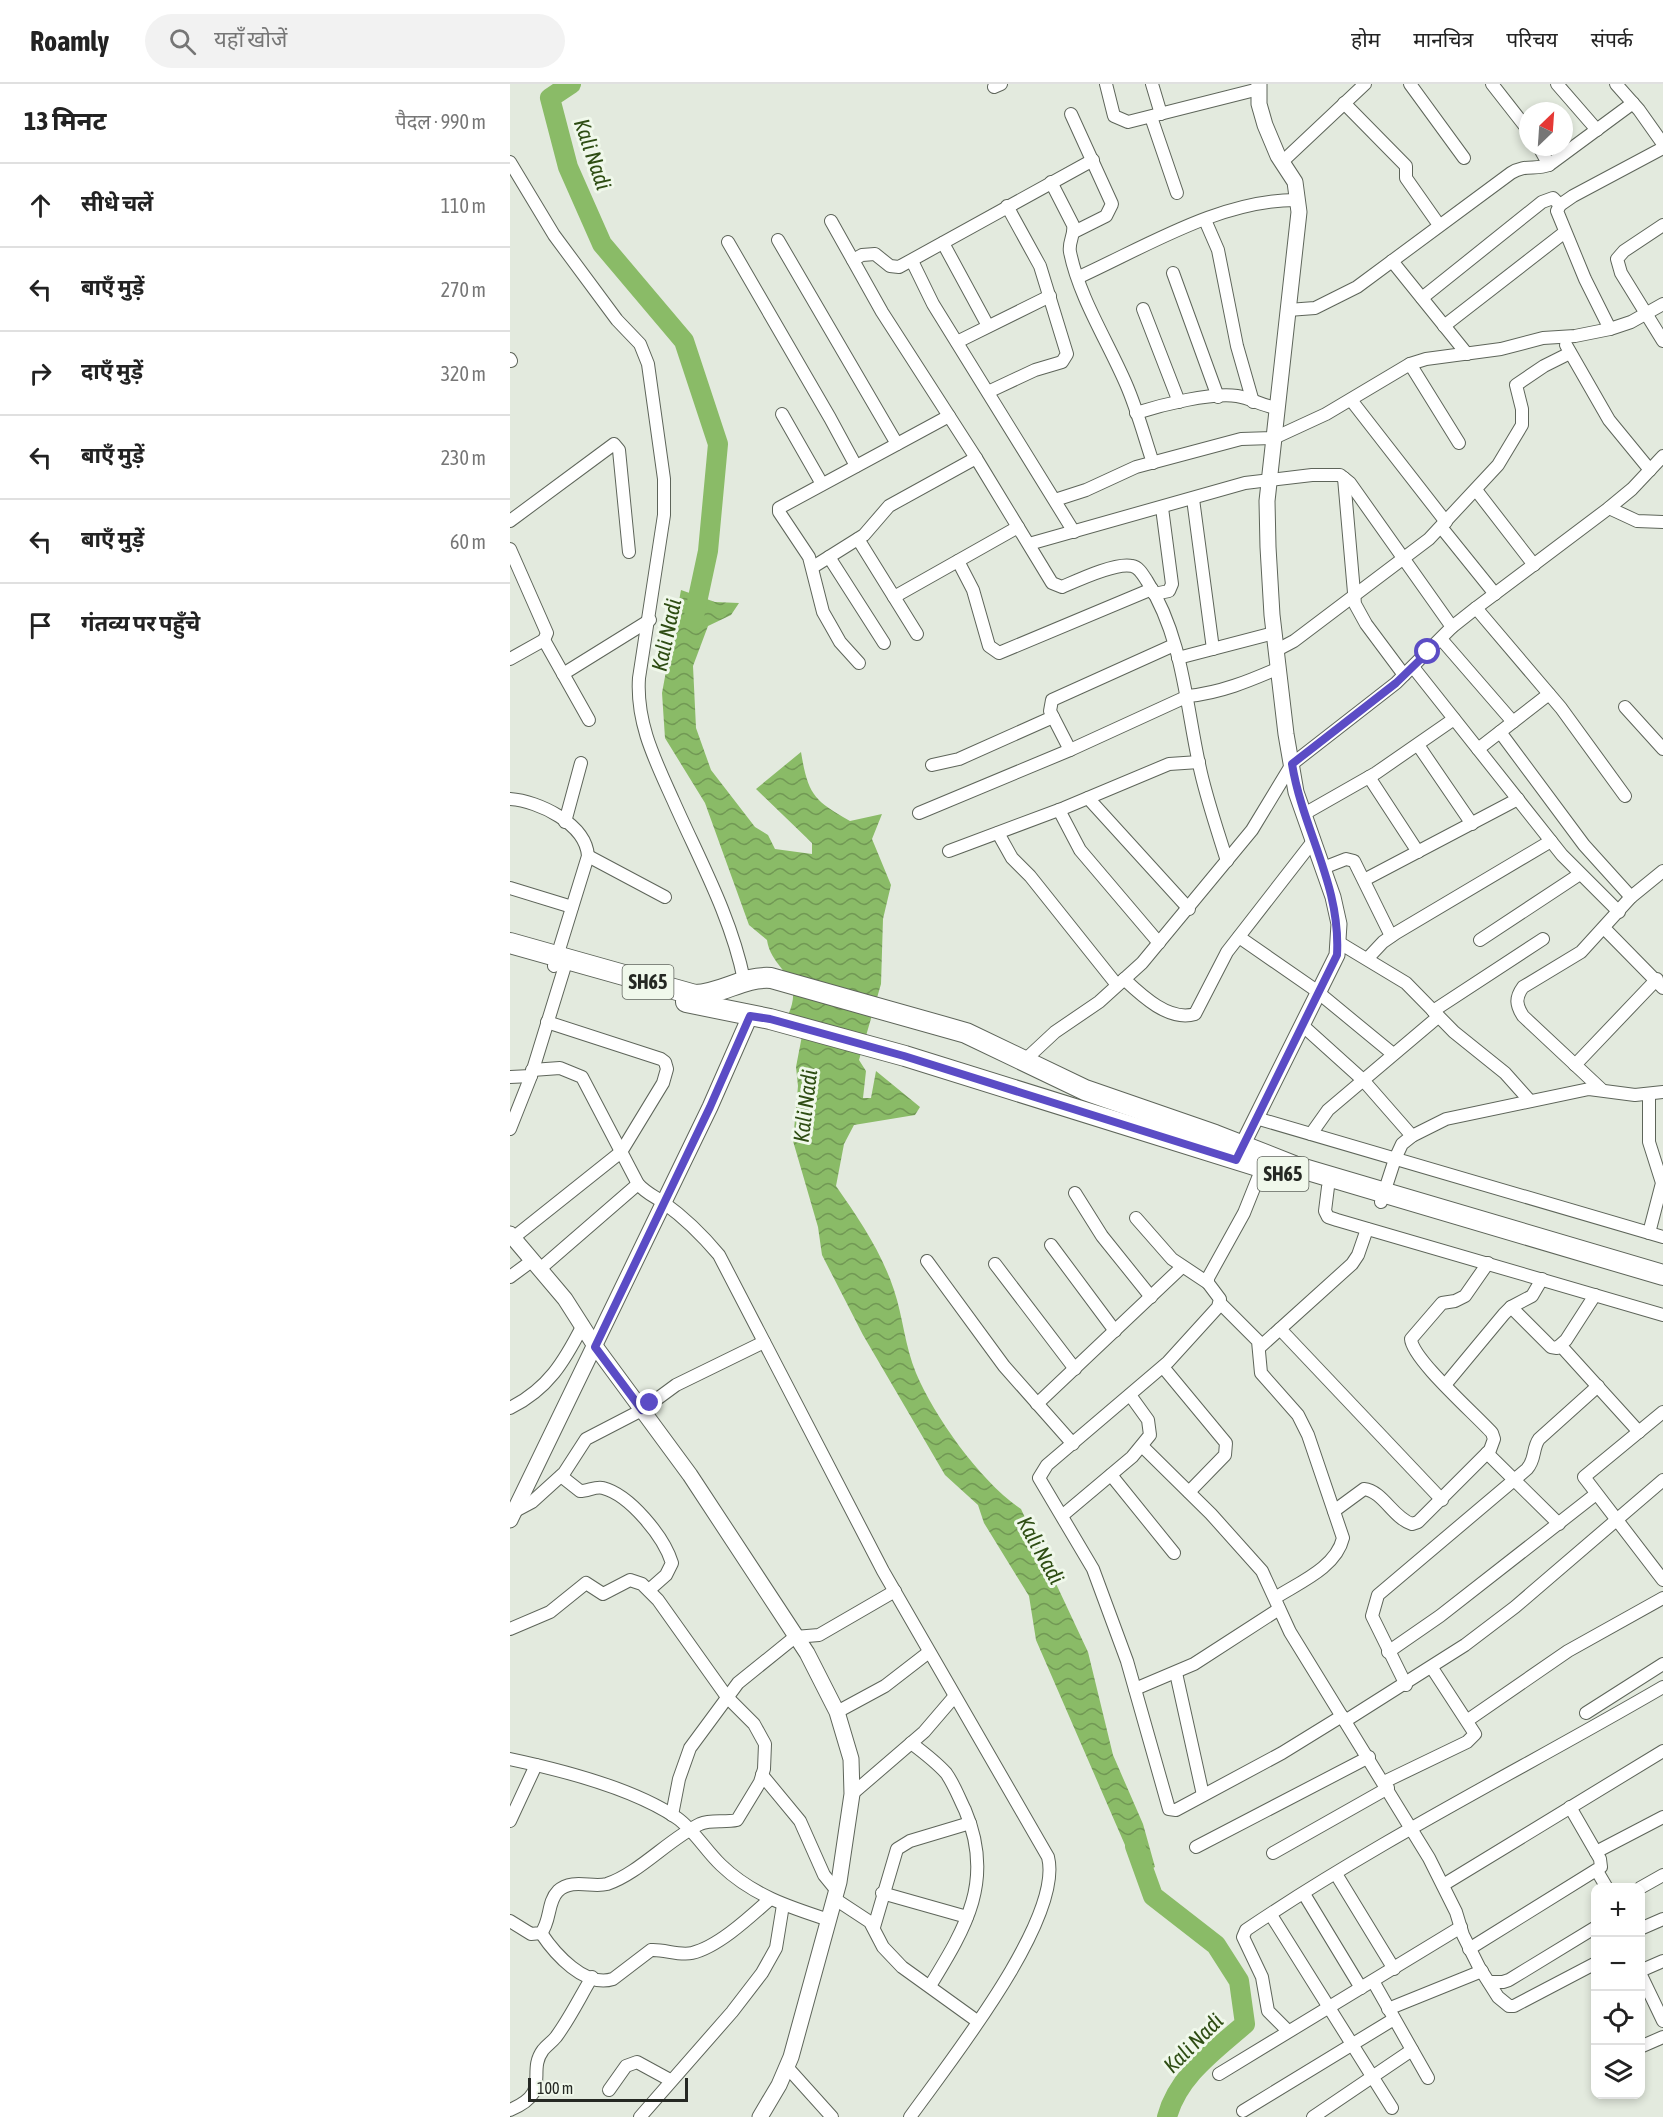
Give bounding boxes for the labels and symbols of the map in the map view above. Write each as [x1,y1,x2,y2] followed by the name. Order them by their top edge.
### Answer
[1519,102,1573,156] north arrow
[569,115,617,193] water label: Kali Nadi
[646,597,686,673] water label: Kali Nadi
[1414,638,1440,664] route start
[622,965,674,999] road number: SH65
[788,1068,822,1144] water label: Kali Nadi
[1258,1157,1308,1191] road number: SH65
[636,1389,662,1415] route end
[1012,1512,1070,1588] water label: Kali Nadi
[1158,2008,1228,2078] water label: Kali Nadi
[528,2075,688,2102] scale bar

